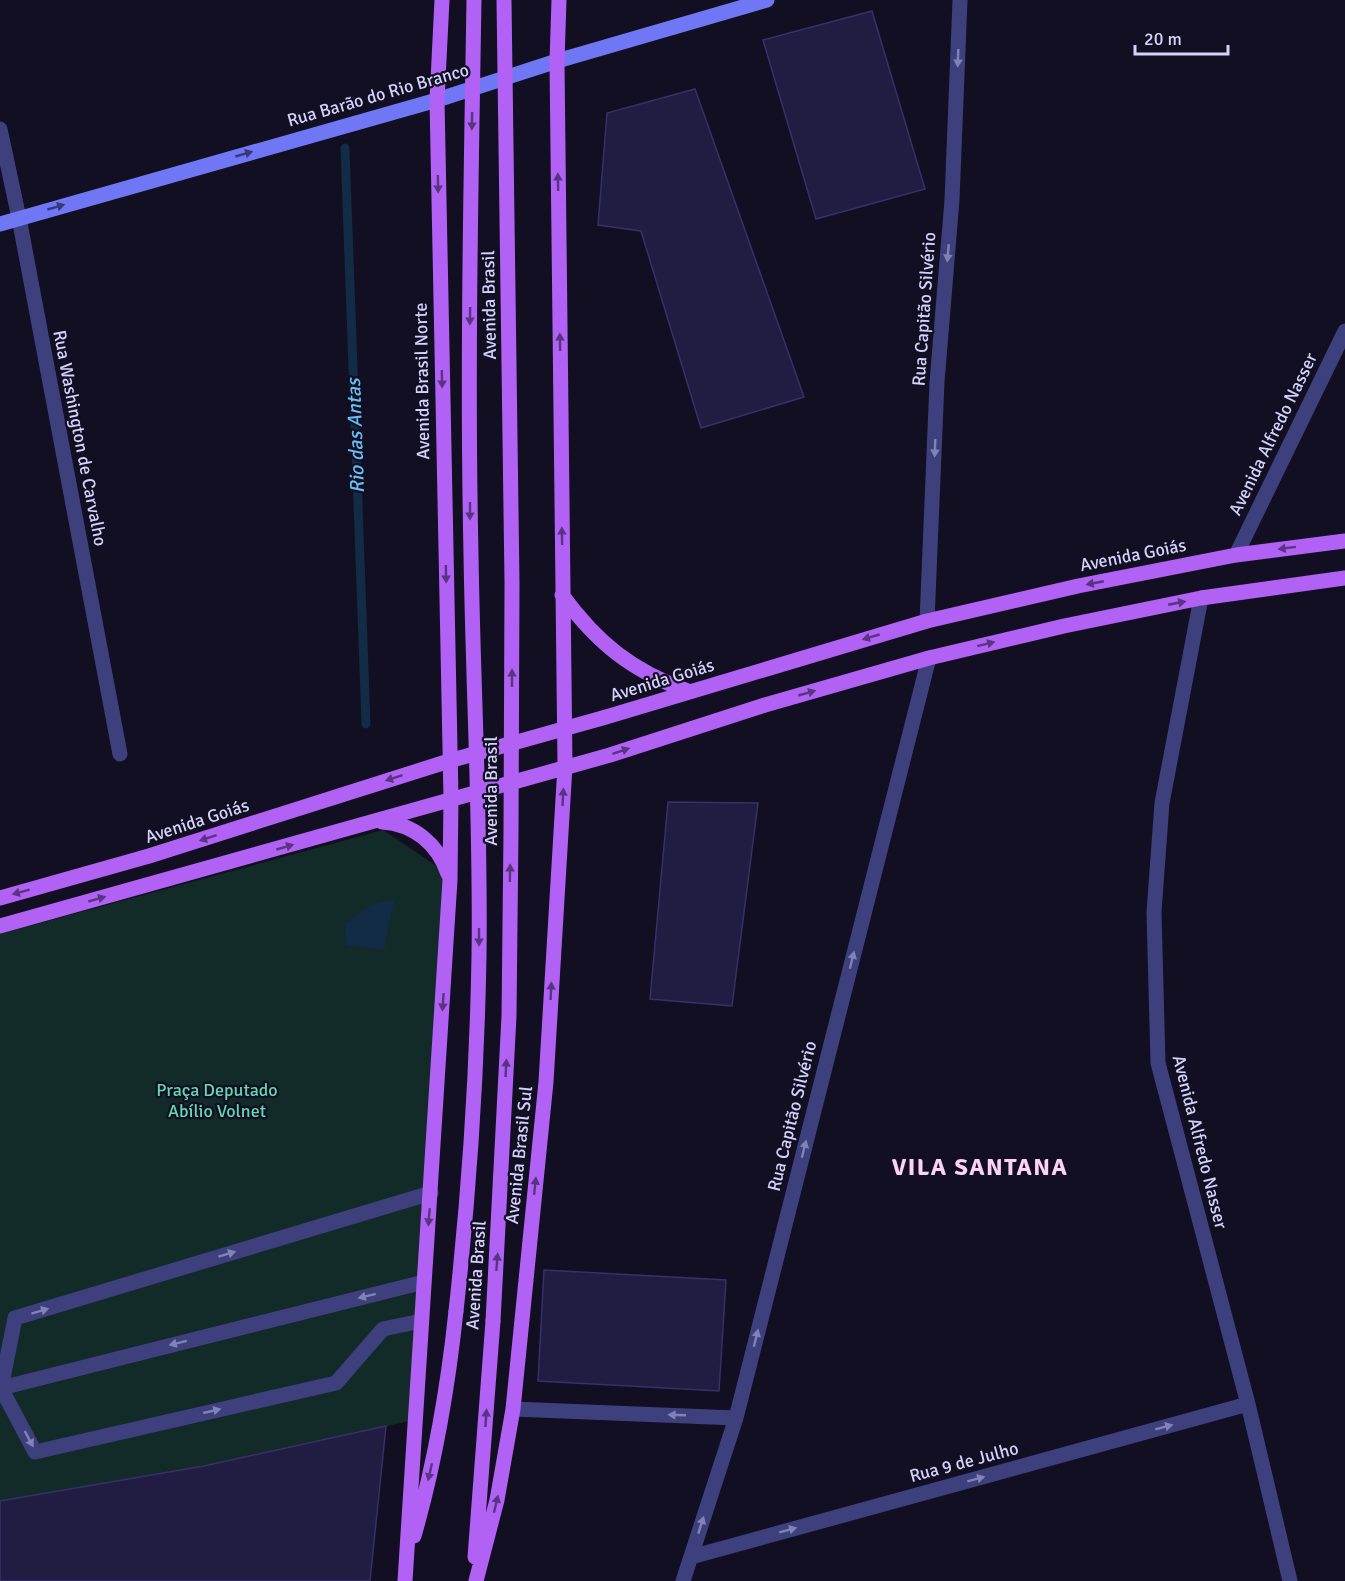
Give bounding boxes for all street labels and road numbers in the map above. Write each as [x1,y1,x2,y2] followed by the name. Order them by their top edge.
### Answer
[285,59,471,131] street label: Rua Barão do Rio Branco
[908,231,940,387] street label: Rua Capitão Silvério
[477,250,501,360] street label: Avenida Brasil
[410,302,434,460] street label: Avenida Brasil Norte
[48,328,112,548] street label: Rua Washington de Carvalho
[1224,349,1322,519] street label: Avenida Alfredo Nasser
[1078,534,1188,576] street label: Avenida Goiás
[607,654,717,706] street label: Avenida Goiás
[480,736,502,846] street label: Avenida Brasil
[142,794,252,848] street label: Avenida Goiás
[763,1038,821,1194] street label: Rua Capitão Silvério
[1168,1053,1232,1231] street label: Avenida Alfredo Nasser
[501,1085,537,1225] street label: Avenida Brasil Sul
[461,1220,491,1330] street label: Avenida Brasil
[907,1437,1021,1487] street label: Rua 9 de Julho

